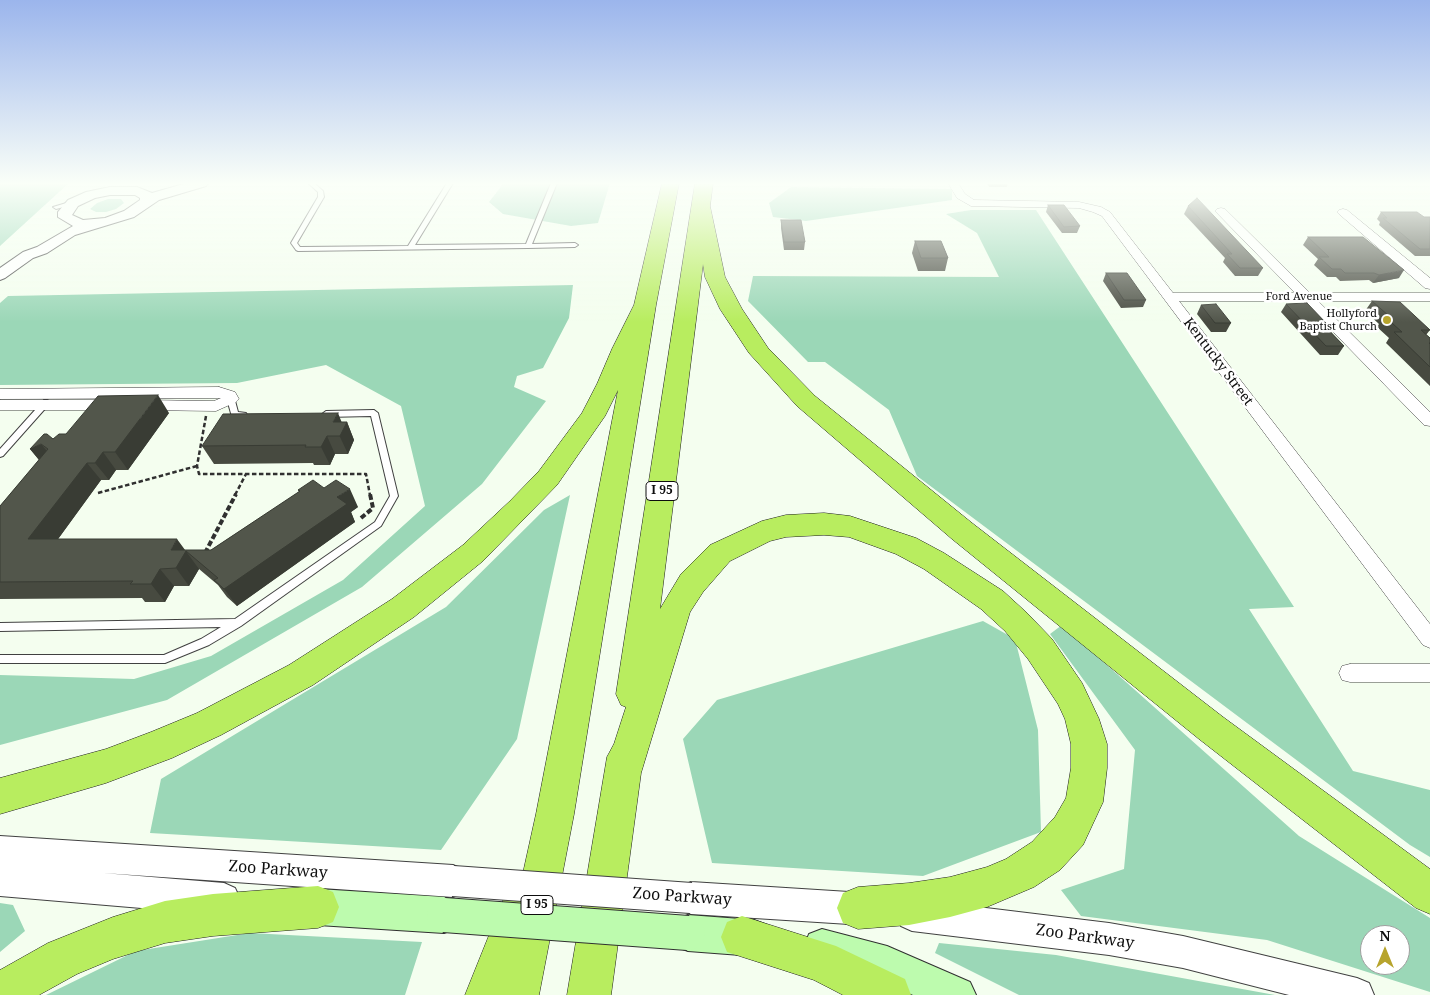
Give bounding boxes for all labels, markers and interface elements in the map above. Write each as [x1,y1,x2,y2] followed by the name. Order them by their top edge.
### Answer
[1266,290,1332,304] street label: Ford Avenue
[1299,307,1377,333] place label: Hollyford Baptist Church
[1381,314,1393,326] marker: Hollyford Baptist Church
[1180,315,1256,409] street label: Kentucky Street
[646,482,678,501] road number: I 95
[228,857,328,883] street label: Zoo Parkway
[632,884,732,910] street label: Zoo Parkway
[521,896,553,914] road number: I 95
[1035,921,1135,953] street label: Zoo Parkway
[1360,925,1410,975] north arrow
[1379,926,1391,945] text: N

